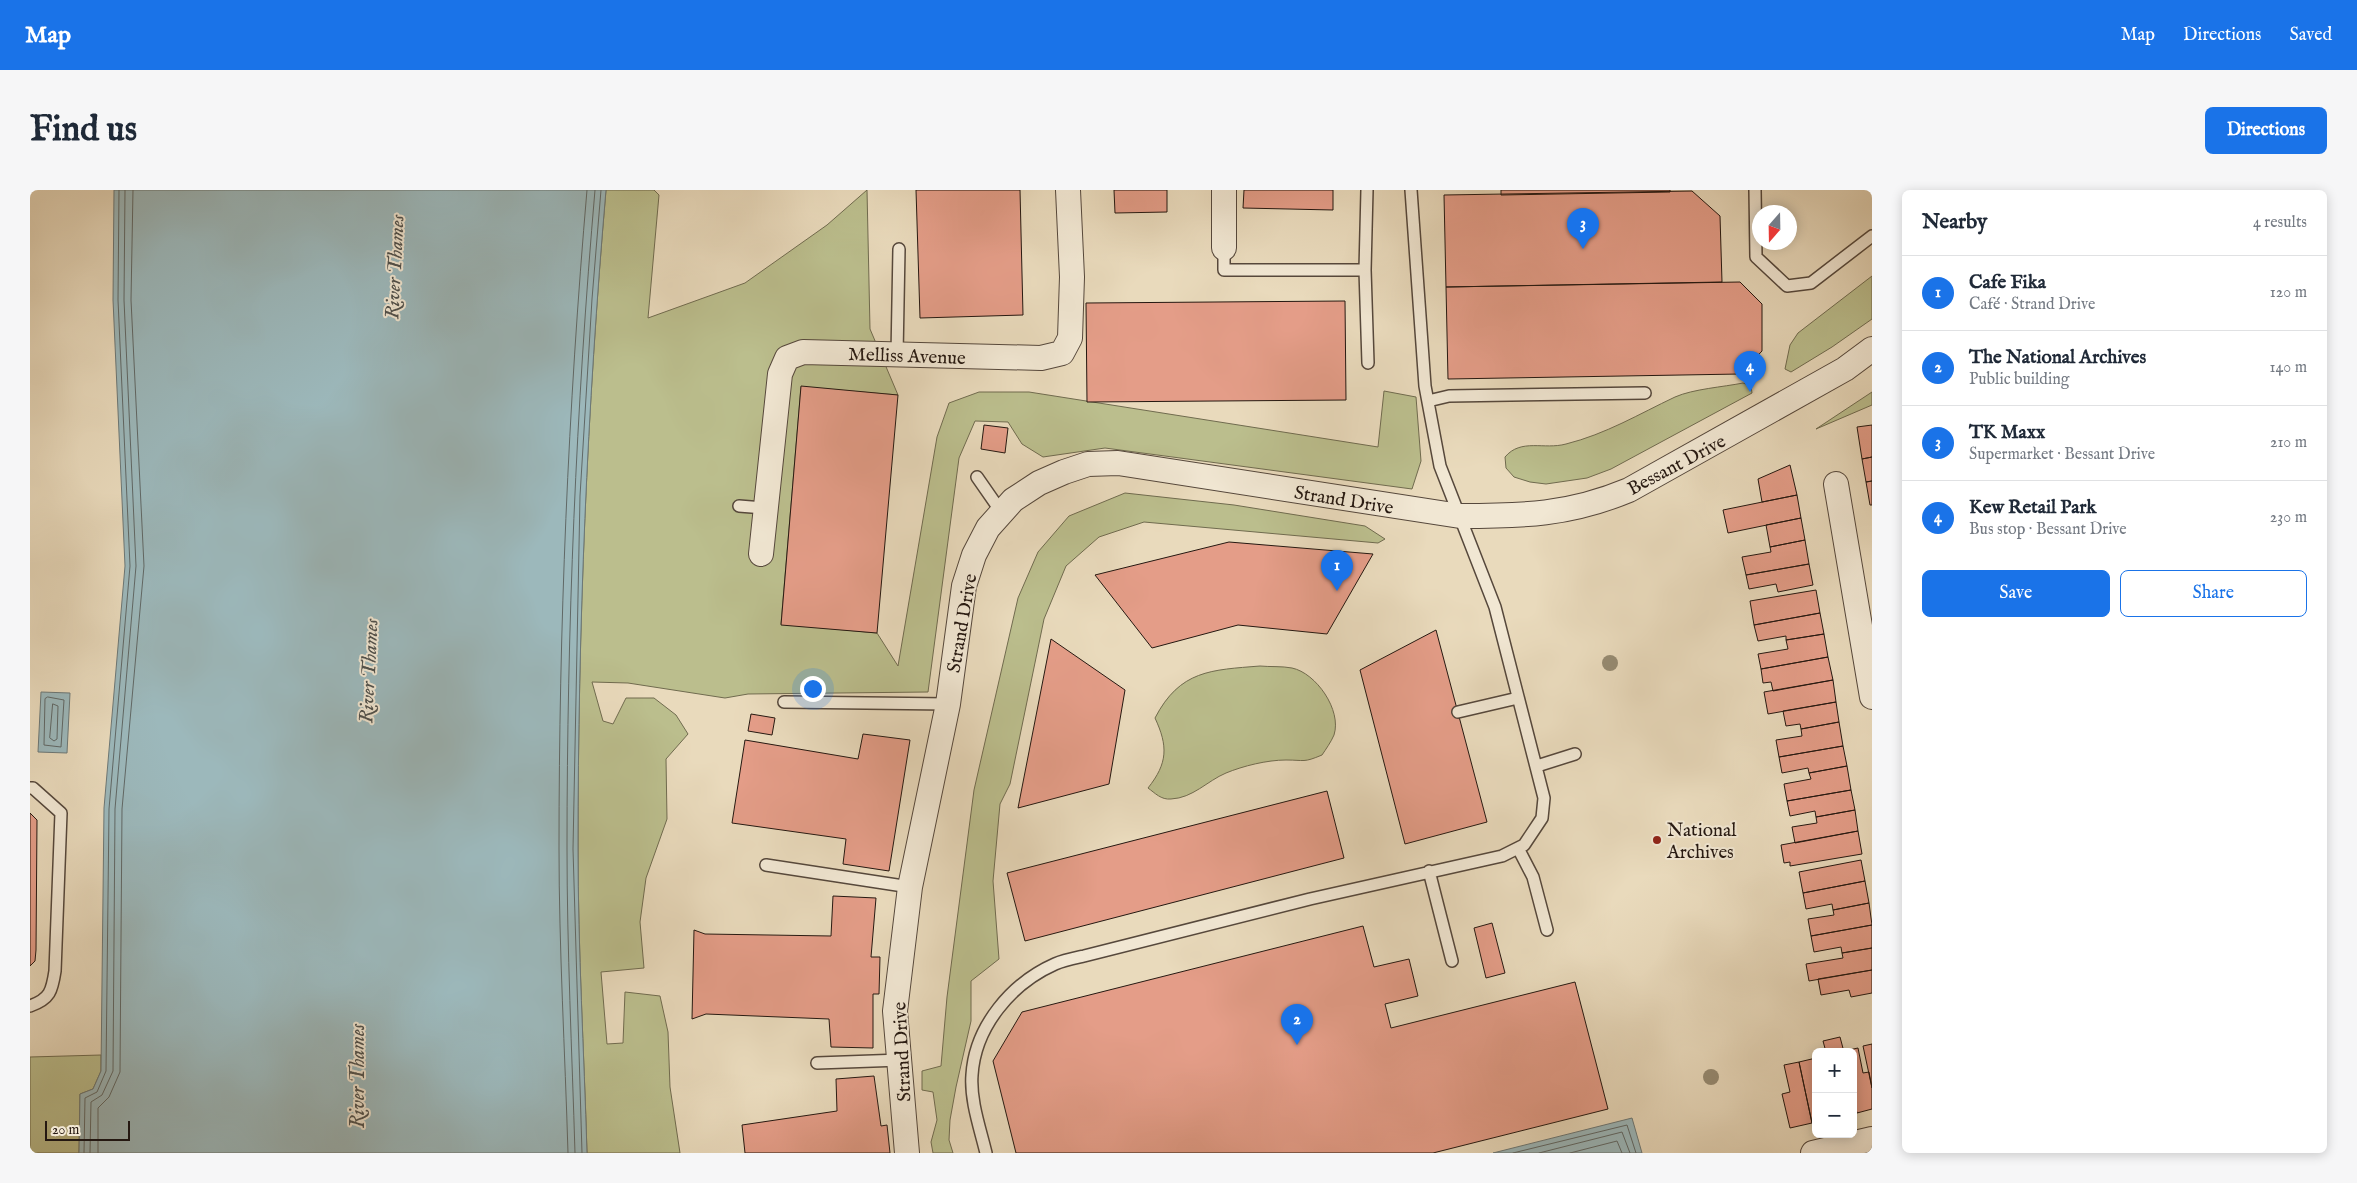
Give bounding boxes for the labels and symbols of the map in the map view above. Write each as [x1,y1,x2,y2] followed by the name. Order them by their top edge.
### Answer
[1752,205,1797,250] north arrow
[1567,208,1599,249] pin: 3
[380,214,411,320] water label: River Thames
[848,343,966,371] street label: Melliss Avenue
[1734,351,1766,392] pin: 4
[1624,430,1730,502] street label: Bessant Drive
[1292,481,1395,521] street label: Strand Drive
[1321,550,1353,591] pin: 1
[942,572,984,675] street label: Strand Drive
[354,618,385,724] water label: River Thames
[800,676,826,702] your location
[1666,819,1737,865] place label: National Archives
[1651,834,1663,846] marker: National Archives
[888,1001,918,1103] street label: Strand Drive
[1281,1004,1313,1045] pin: 2
[346,1023,371,1128] water label: River Thames
[45,1118,130,1141] scale bar

